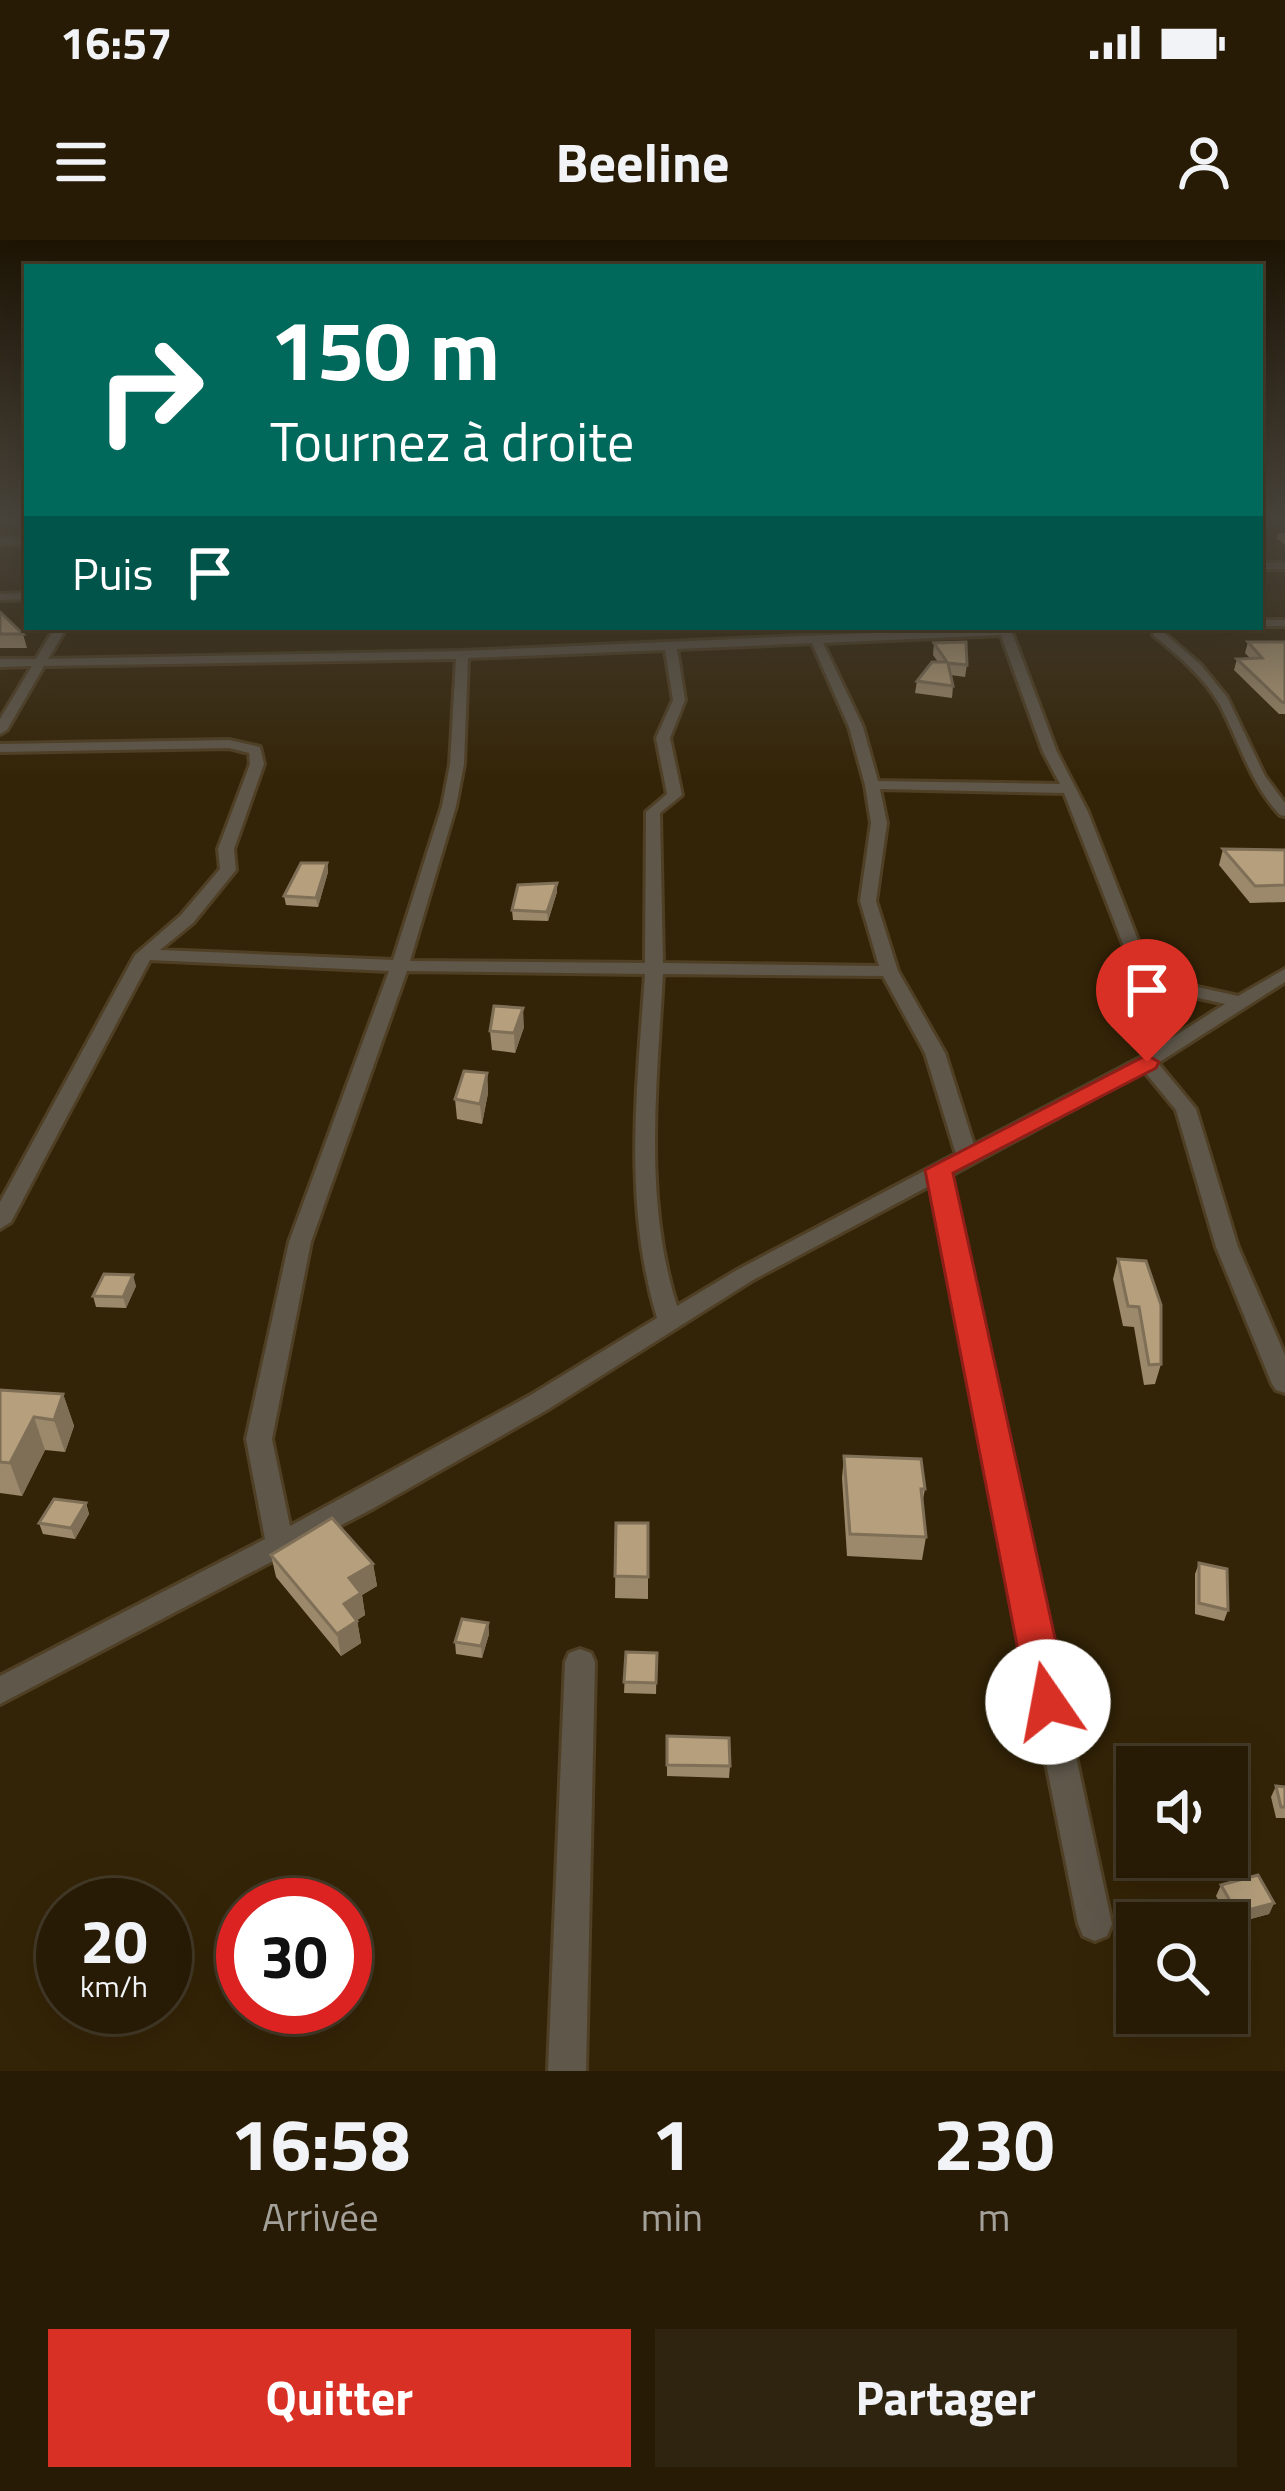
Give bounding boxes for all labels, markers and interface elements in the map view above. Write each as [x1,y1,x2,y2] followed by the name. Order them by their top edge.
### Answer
[60,8,172,76] text: 16:57
[556,121,729,203] text: Beeline
[48,129,114,195] icon: menu
[1171,129,1237,195] icon: person
[270,285,500,413] text: 150 m
[72,312,228,468] icon: right
[270,400,634,482] text: Tournez à droite
[72,539,153,607] text: Puis
[177,540,243,606] icon: arrive
[1096,939,1198,1062] pin
[1114,957,1180,1023] icon: arrive
[985,1639,1111,1765] position arrow
[1116,1746,1248,2034] map controls
[1116,1746,1248,1878] button: sound
[216,1878,372,2034] speed limit sign: 30
[80,1895,148,1986] text: 20
[1116,1902,1248,2034] button: search
[80,1963,148,2009] text: km/h
[231,2088,410,2198] text: 16:58
[652,2088,692,2198] text: 1
[933,2088,1054,2198] text: 230
[262,2187,379,2246] text: Arrivée
[641,2187,703,2246] text: min
[978,2187,1010,2246] text: m
[48,2329,631,2467] button: Quitter
[655,2329,1237,2467] button: Partager

